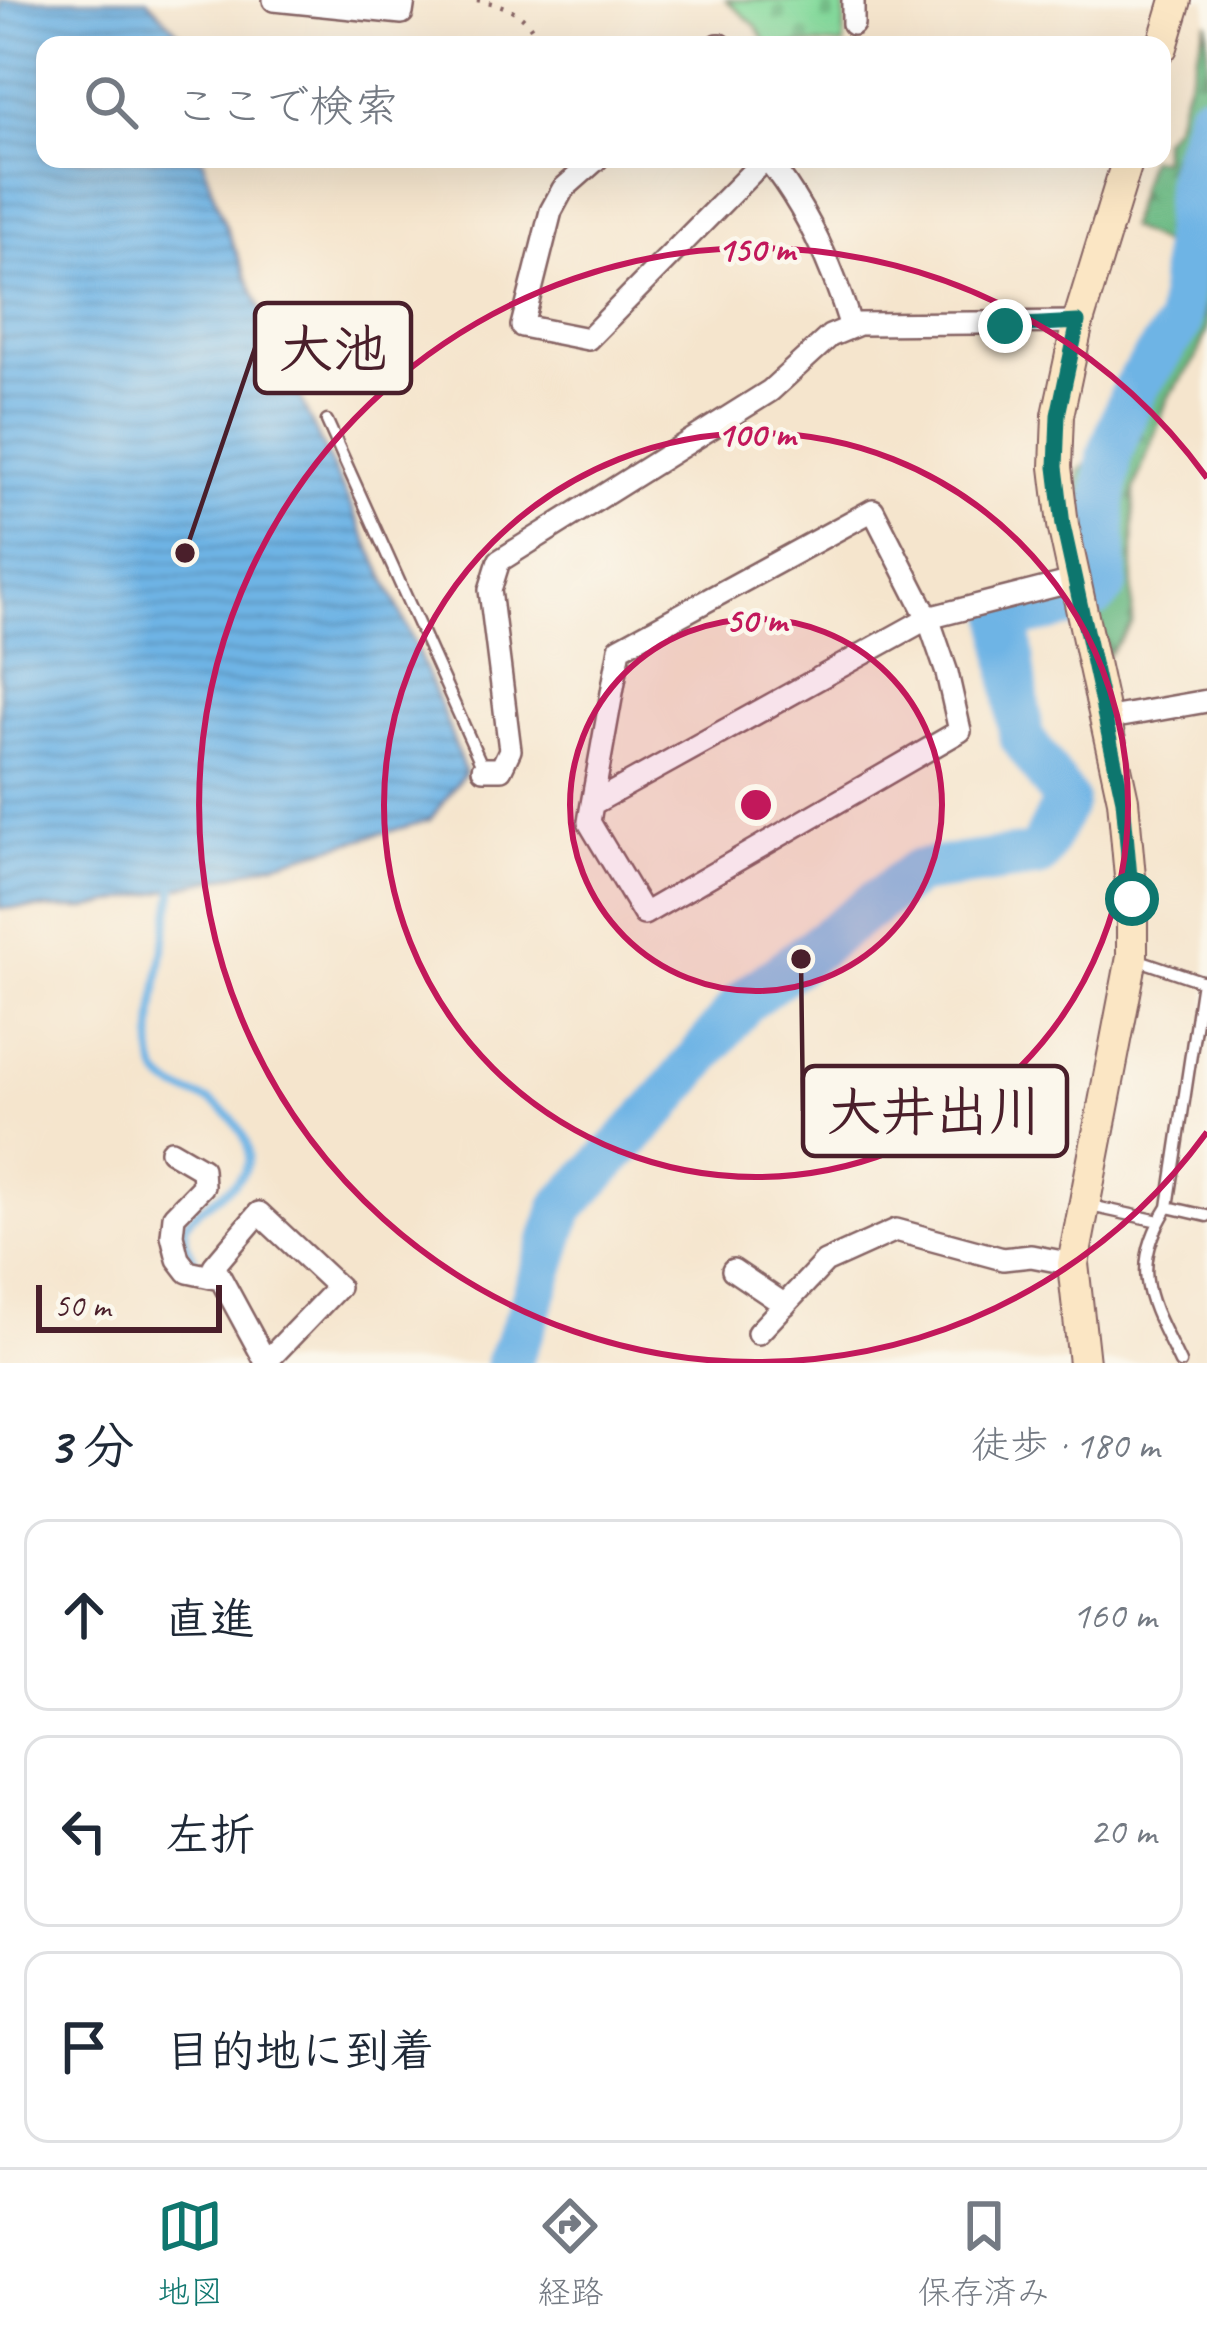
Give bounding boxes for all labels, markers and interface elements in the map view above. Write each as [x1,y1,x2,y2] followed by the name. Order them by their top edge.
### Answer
[36,36,1171,168] search box
[78,69,144,135] icon: search
[174,78,399,135] text: ここで検索
[717,226,798,272] text: 150 m
[978,299,1032,353] route end
[255,303,411,393] callout: 大池
[279,315,387,383] text: 大池
[717,411,798,457] text: 100 m
[725,597,790,643] text: 50 m
[735,784,777,826] centre of rings
[1105,872,1159,926] route start
[803,1066,1067,1156] callout: 大井出川
[827,1078,1043,1146] text: 大井出川
[36,1279,222,1332] scale bar
[54,1285,110,1327] text: 50 m
[48,1414,134,1478] text: 3 分
[971,1421,1159,1470] text: 徒歩 · 180 m
[51,1582,117,1648] icon: ahead
[165,1591,255,1648] text: 直進
[1072,1591,1156,1640] text: 160 m
[51,1798,117,1864] icon: left
[165,1807,255,1864] text: 左折
[1090,1807,1156,1856] text: 20 m
[51,2014,117,2080] icon: arrive
[165,2023,435,2080] text: 目的地に到着
[157,2193,223,2313] tab: 地図
[537,2193,603,2313] tab: 経路
[918,2193,1050,2313] tab: 保存済み

